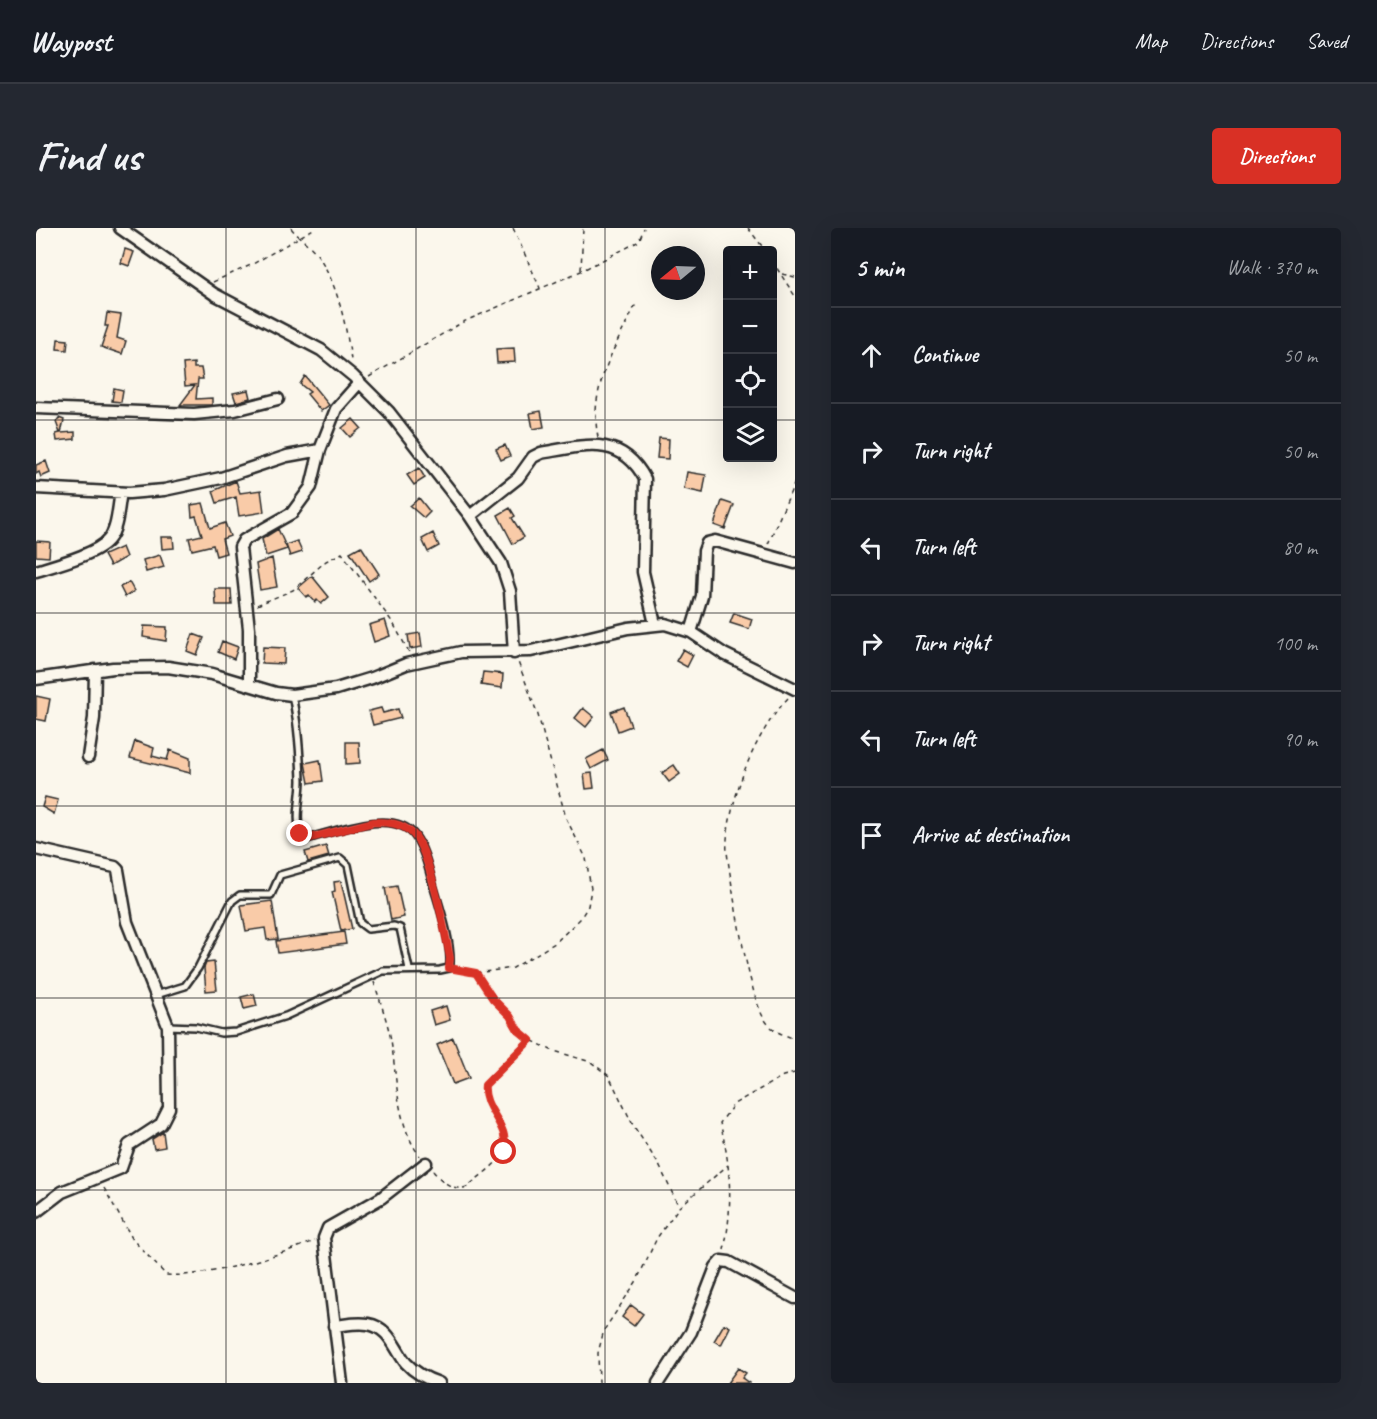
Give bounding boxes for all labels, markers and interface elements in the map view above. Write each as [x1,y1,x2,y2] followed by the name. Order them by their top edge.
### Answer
[30,24,111,59] text: Waypost
[1135,28,1167,54] text: Map
[1200,28,1273,54] text: Directions
[1306,28,1347,54] text: Saved
[1212,128,1341,184] button: Directions
[36,130,141,183] text: Find us
[651,246,705,300] north arrow
[723,246,777,462] map controls
[723,246,777,300] button: +
[855,251,904,284] text: 5 min
[1227,255,1317,280] text: Walk · 370 m
[723,300,777,354] button: −
[855,339,888,372] icon: ahead
[912,341,978,369] text: Continue
[1283,343,1317,368] text: 50 m
[723,354,777,408] button: locate
[723,408,777,462] button: layers
[855,435,888,468] icon: right
[912,437,989,465] text: Turn right
[1283,439,1317,464] text: 50 m
[855,531,888,564] icon: left
[912,533,976,561] text: Turn left
[1283,535,1317,560] text: 80 m
[855,627,888,660] icon: right
[912,629,989,657] text: Turn right
[1274,631,1317,656] text: 100 m
[855,723,888,756] icon: left
[912,725,976,753] text: Turn left
[1283,727,1317,752] text: 90 m
[855,819,888,852] icon: arrive
[286,820,312,846] route end
[912,821,1069,849] text: Arrive at destination
[490,1138,516,1164] route start

